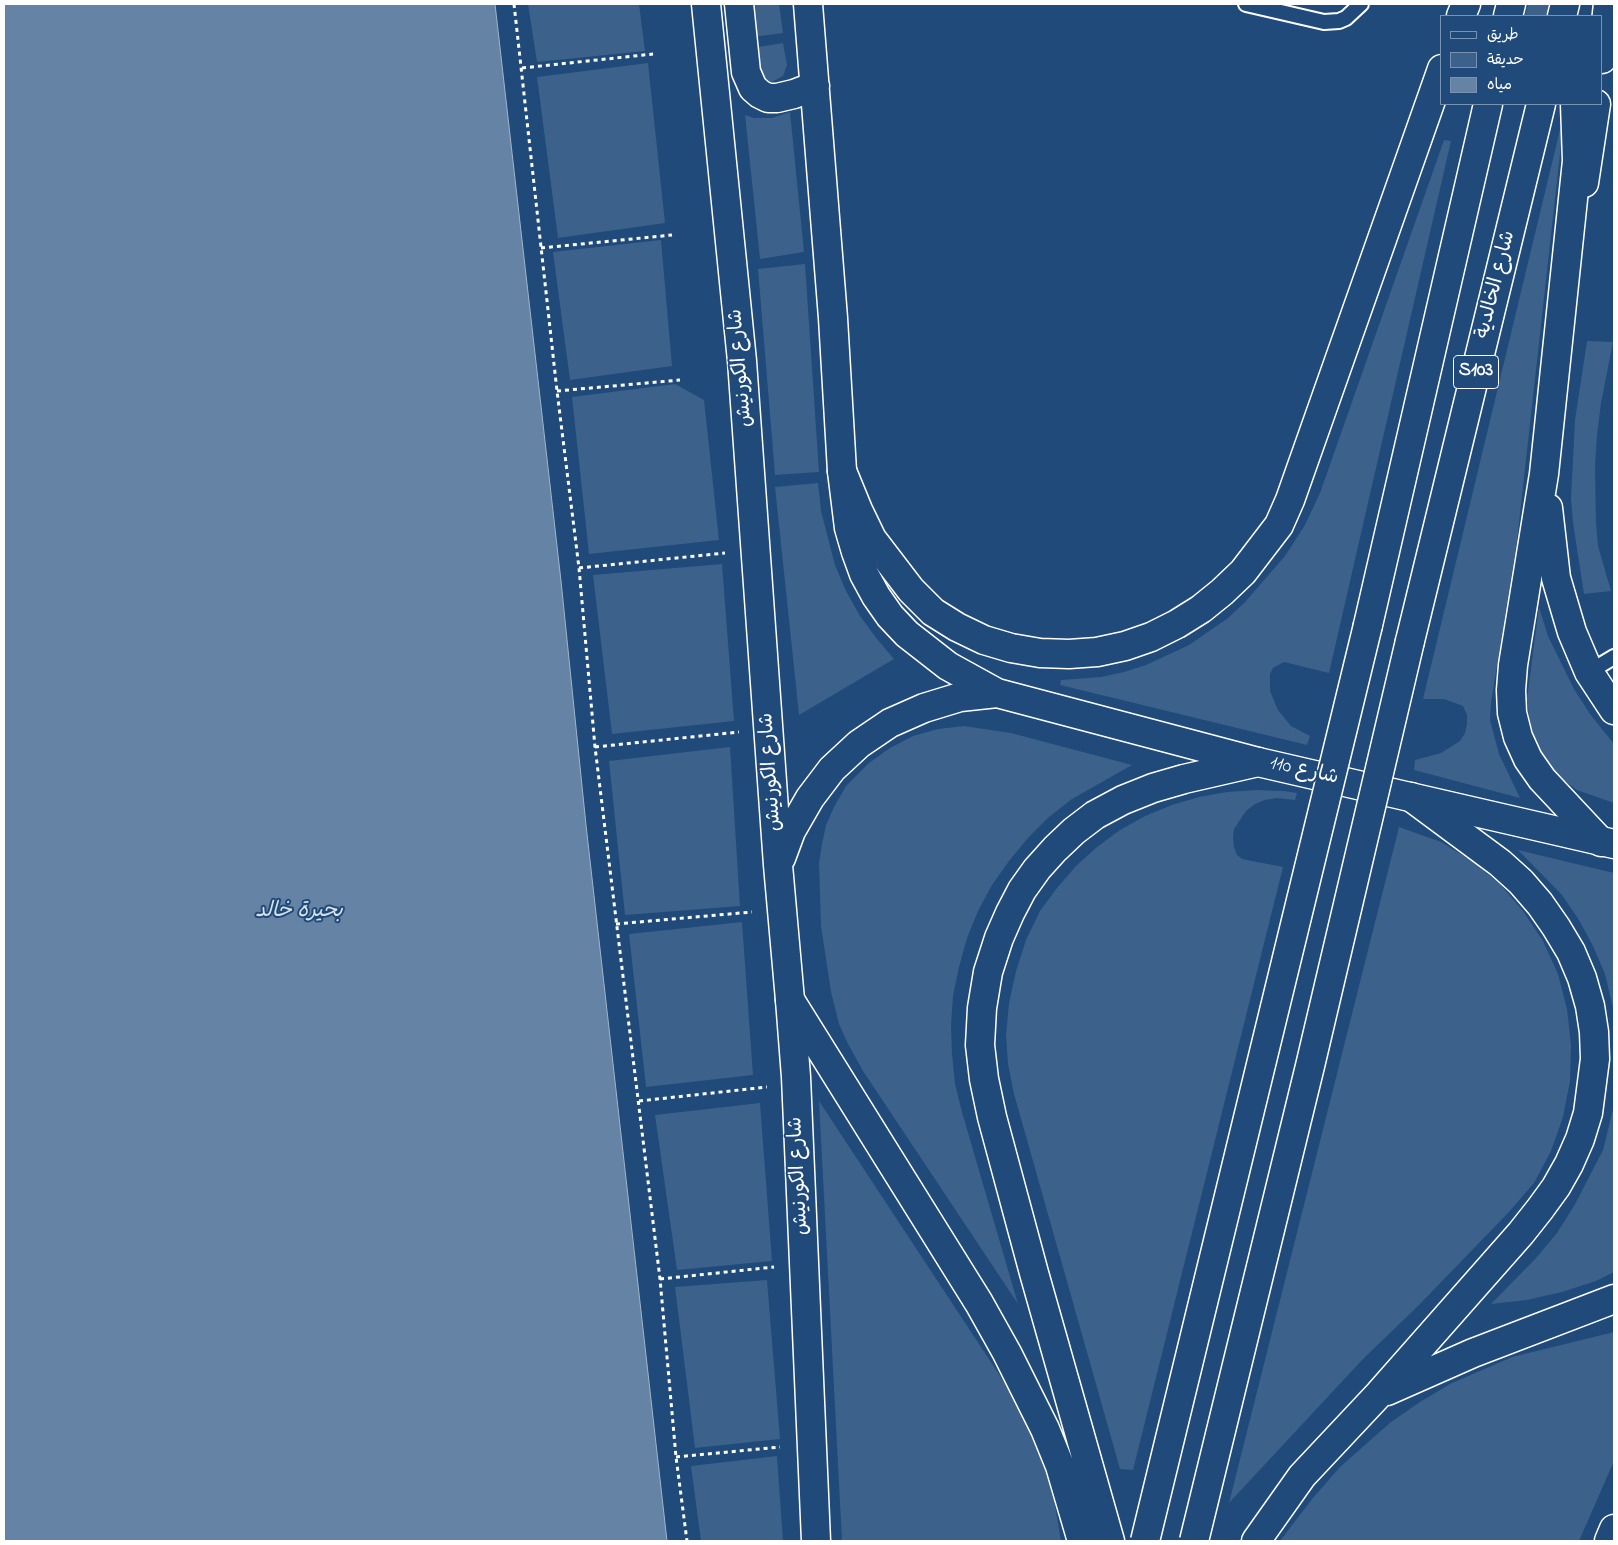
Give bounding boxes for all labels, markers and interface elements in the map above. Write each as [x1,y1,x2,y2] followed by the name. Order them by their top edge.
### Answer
[1440,15,1603,105] legend
[1487,24,1519,46] text: طريق
[1487,49,1524,71] text: حديقة
[1487,74,1512,96] text: مياه
[1472,229,1522,341] street label: شارع الخالدية
[725,308,759,428] street label: شارع الكورنيش
[1454,356,1498,388] road number: S103
[756,712,788,832] street label: شارع الكورنيش
[1267,752,1341,792] street label: شارع 110
[255,900,343,926] water label: بحيرة خالد
[785,1116,815,1236] street label: شارع الكورنيش

